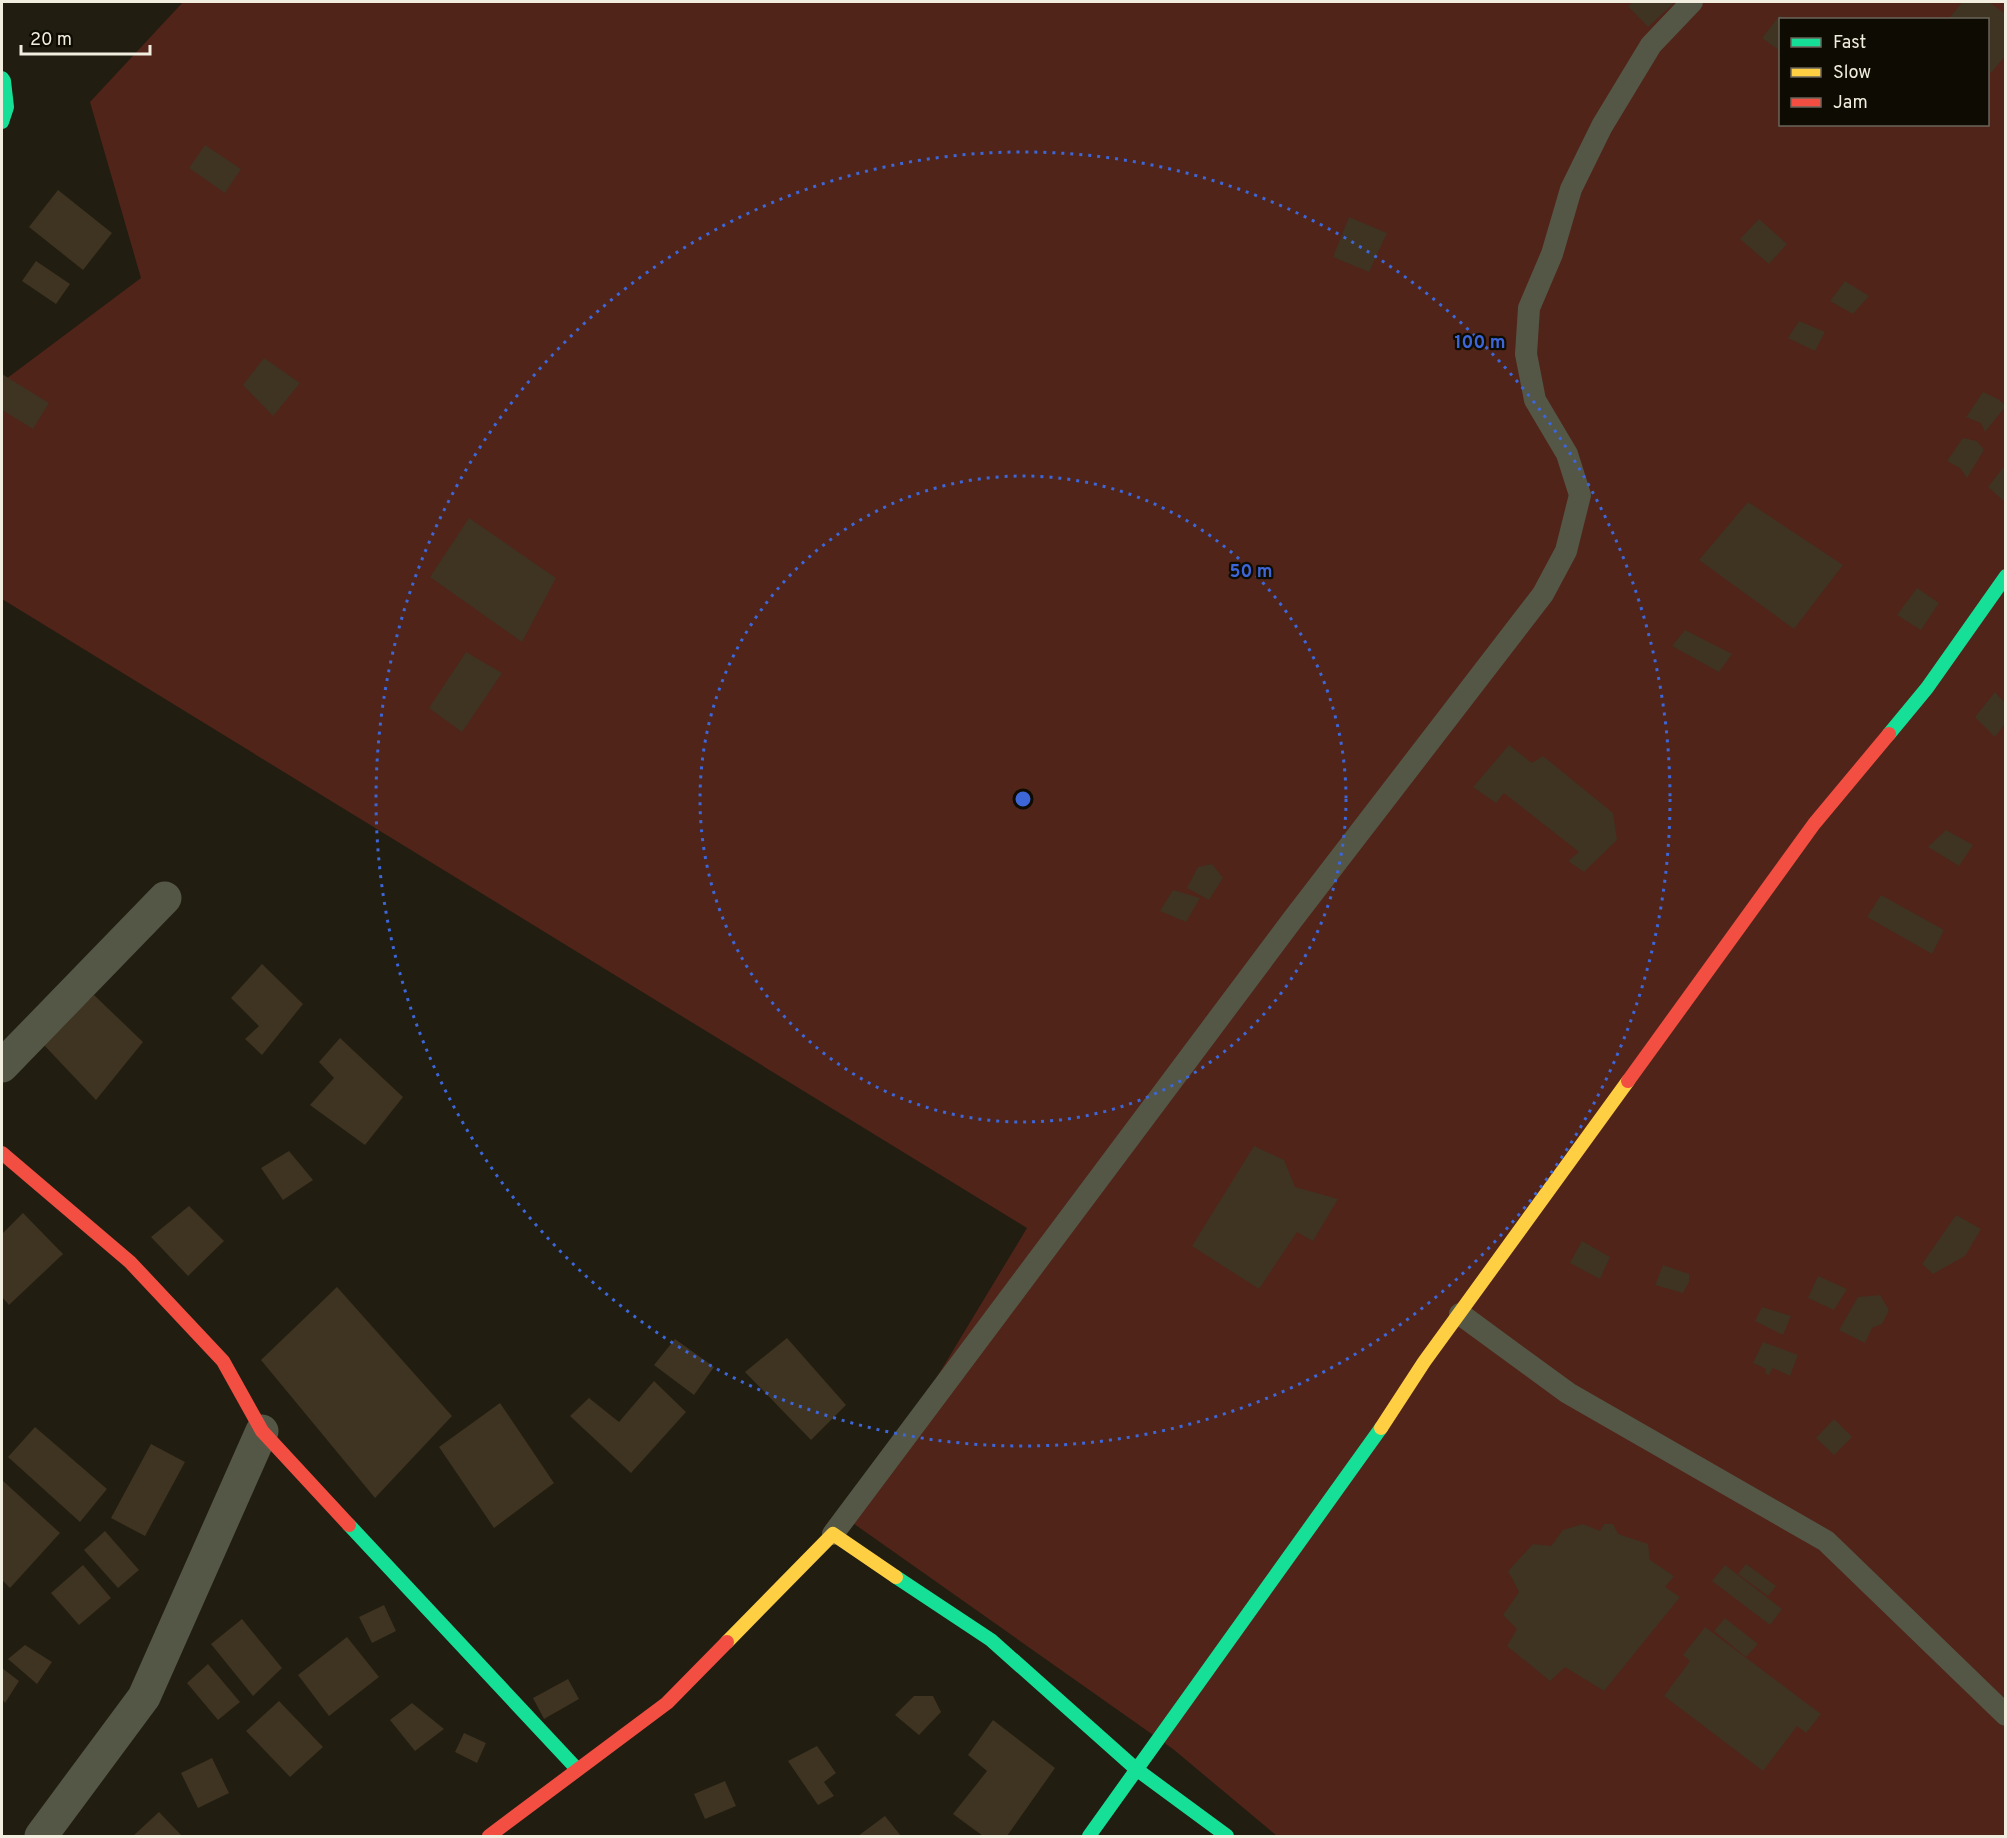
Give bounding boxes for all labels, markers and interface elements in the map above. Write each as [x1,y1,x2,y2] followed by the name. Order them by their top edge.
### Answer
[21,18,150,56] scale bar
[1779,18,1989,126] legend
[30,29,72,52] text: 20 m
[1833,32,1866,55] text: Fast
[1833,62,1871,85] text: Slow
[1833,92,1868,115] text: Jam
[1454,332,1506,355] text: 100 m
[1229,561,1273,584] text: 50 m
[1013,789,1033,809] centre of rings

